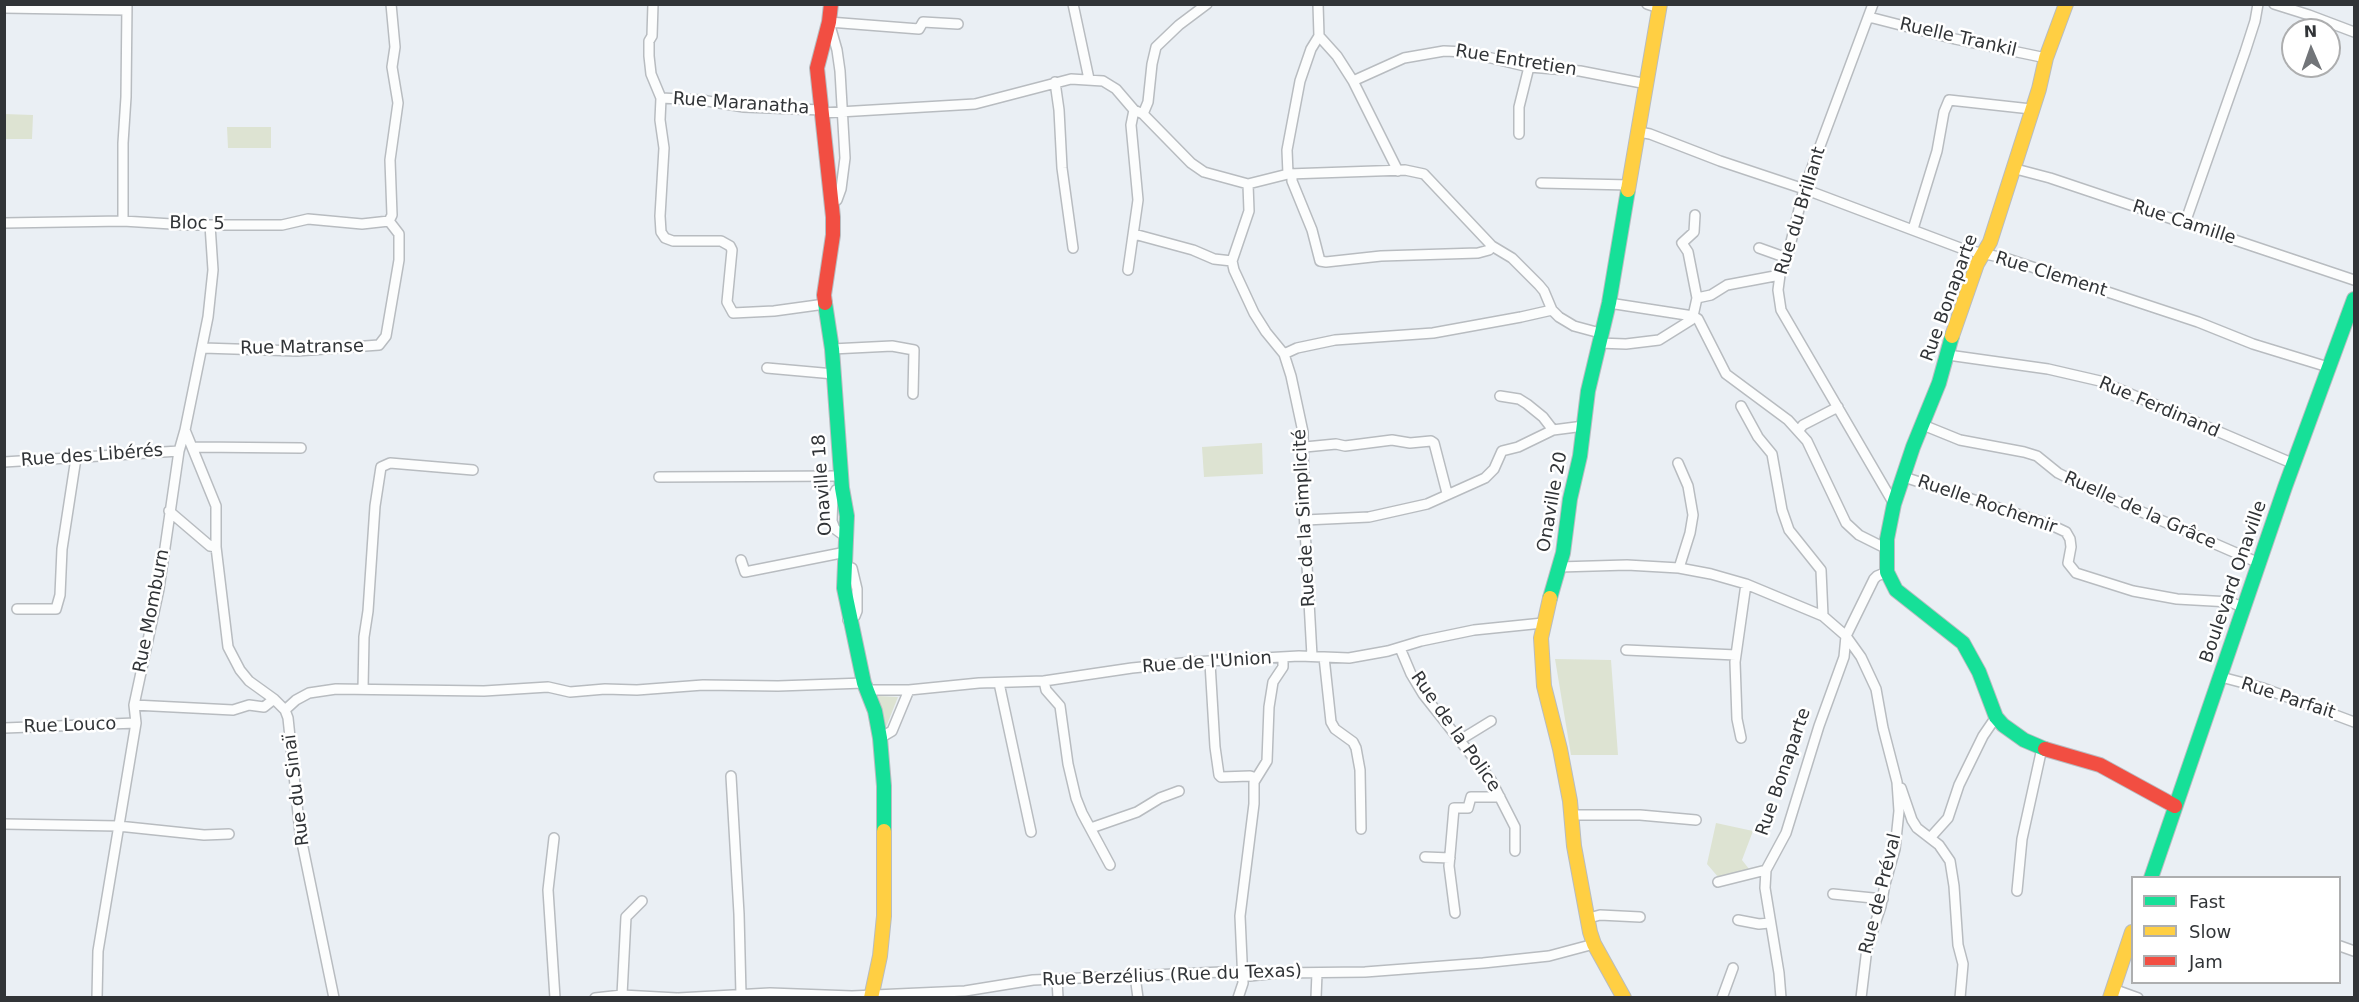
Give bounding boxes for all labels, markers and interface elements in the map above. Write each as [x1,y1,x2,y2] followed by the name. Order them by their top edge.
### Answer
[1897,14,2019,62] street label: Ruelle Trankil
[2281,18,2341,78] north arrow
[2303,22,2317,41] text: N
[1454,41,1578,81] street label: Rue Entretien
[672,88,810,120] street label: Rue Maranatha
[1771,144,1831,278] street label: Rue du Brillant
[2130,196,2238,250] street label: Rue Camille
[169,213,225,235] street label: Bloc 5
[1917,231,1983,365] street label: Rue Bonaparte
[1993,248,2109,302] street label: Rue Clement
[240,336,364,360] street label: Rue Matranse
[2095,373,2223,443] street label: Rue Ferdinand
[1290,428,1320,608] street label: Rue de la Simplicité
[809,433,837,537] street label: Onaville 18
[20,440,164,472] street label: Rue des Libérés
[1534,450,1572,554] street label: Onaville 20
[2061,468,2219,554] street label: Ruelle de la Grâce
[1914,471,2060,539] street label: Ruelle Rochemir
[2196,498,2272,666] street label: Boulevard Onaville
[129,547,175,675] street label: Rue Momburn
[1141,648,1273,678] street label: Rue de l'Union
[1405,668,1505,796] street label: Rue de la Police
[2238,674,2338,724] street label: Rue Parfait
[1752,705,1816,839] street label: Rue Bonaparte
[23,714,117,738] street label: Rue Louco
[279,733,315,847] street label: Rue du Sinaï
[1856,832,1906,956] street label: Rue de Préval
[2131,876,2341,984] legend
[2189,891,2225,912] text: Fast
[2189,921,2231,942] text: Slow
[2189,951,2223,972] text: Jam
[1042,961,1302,991] street label: Rue Berzélius (Rue du Texas)

